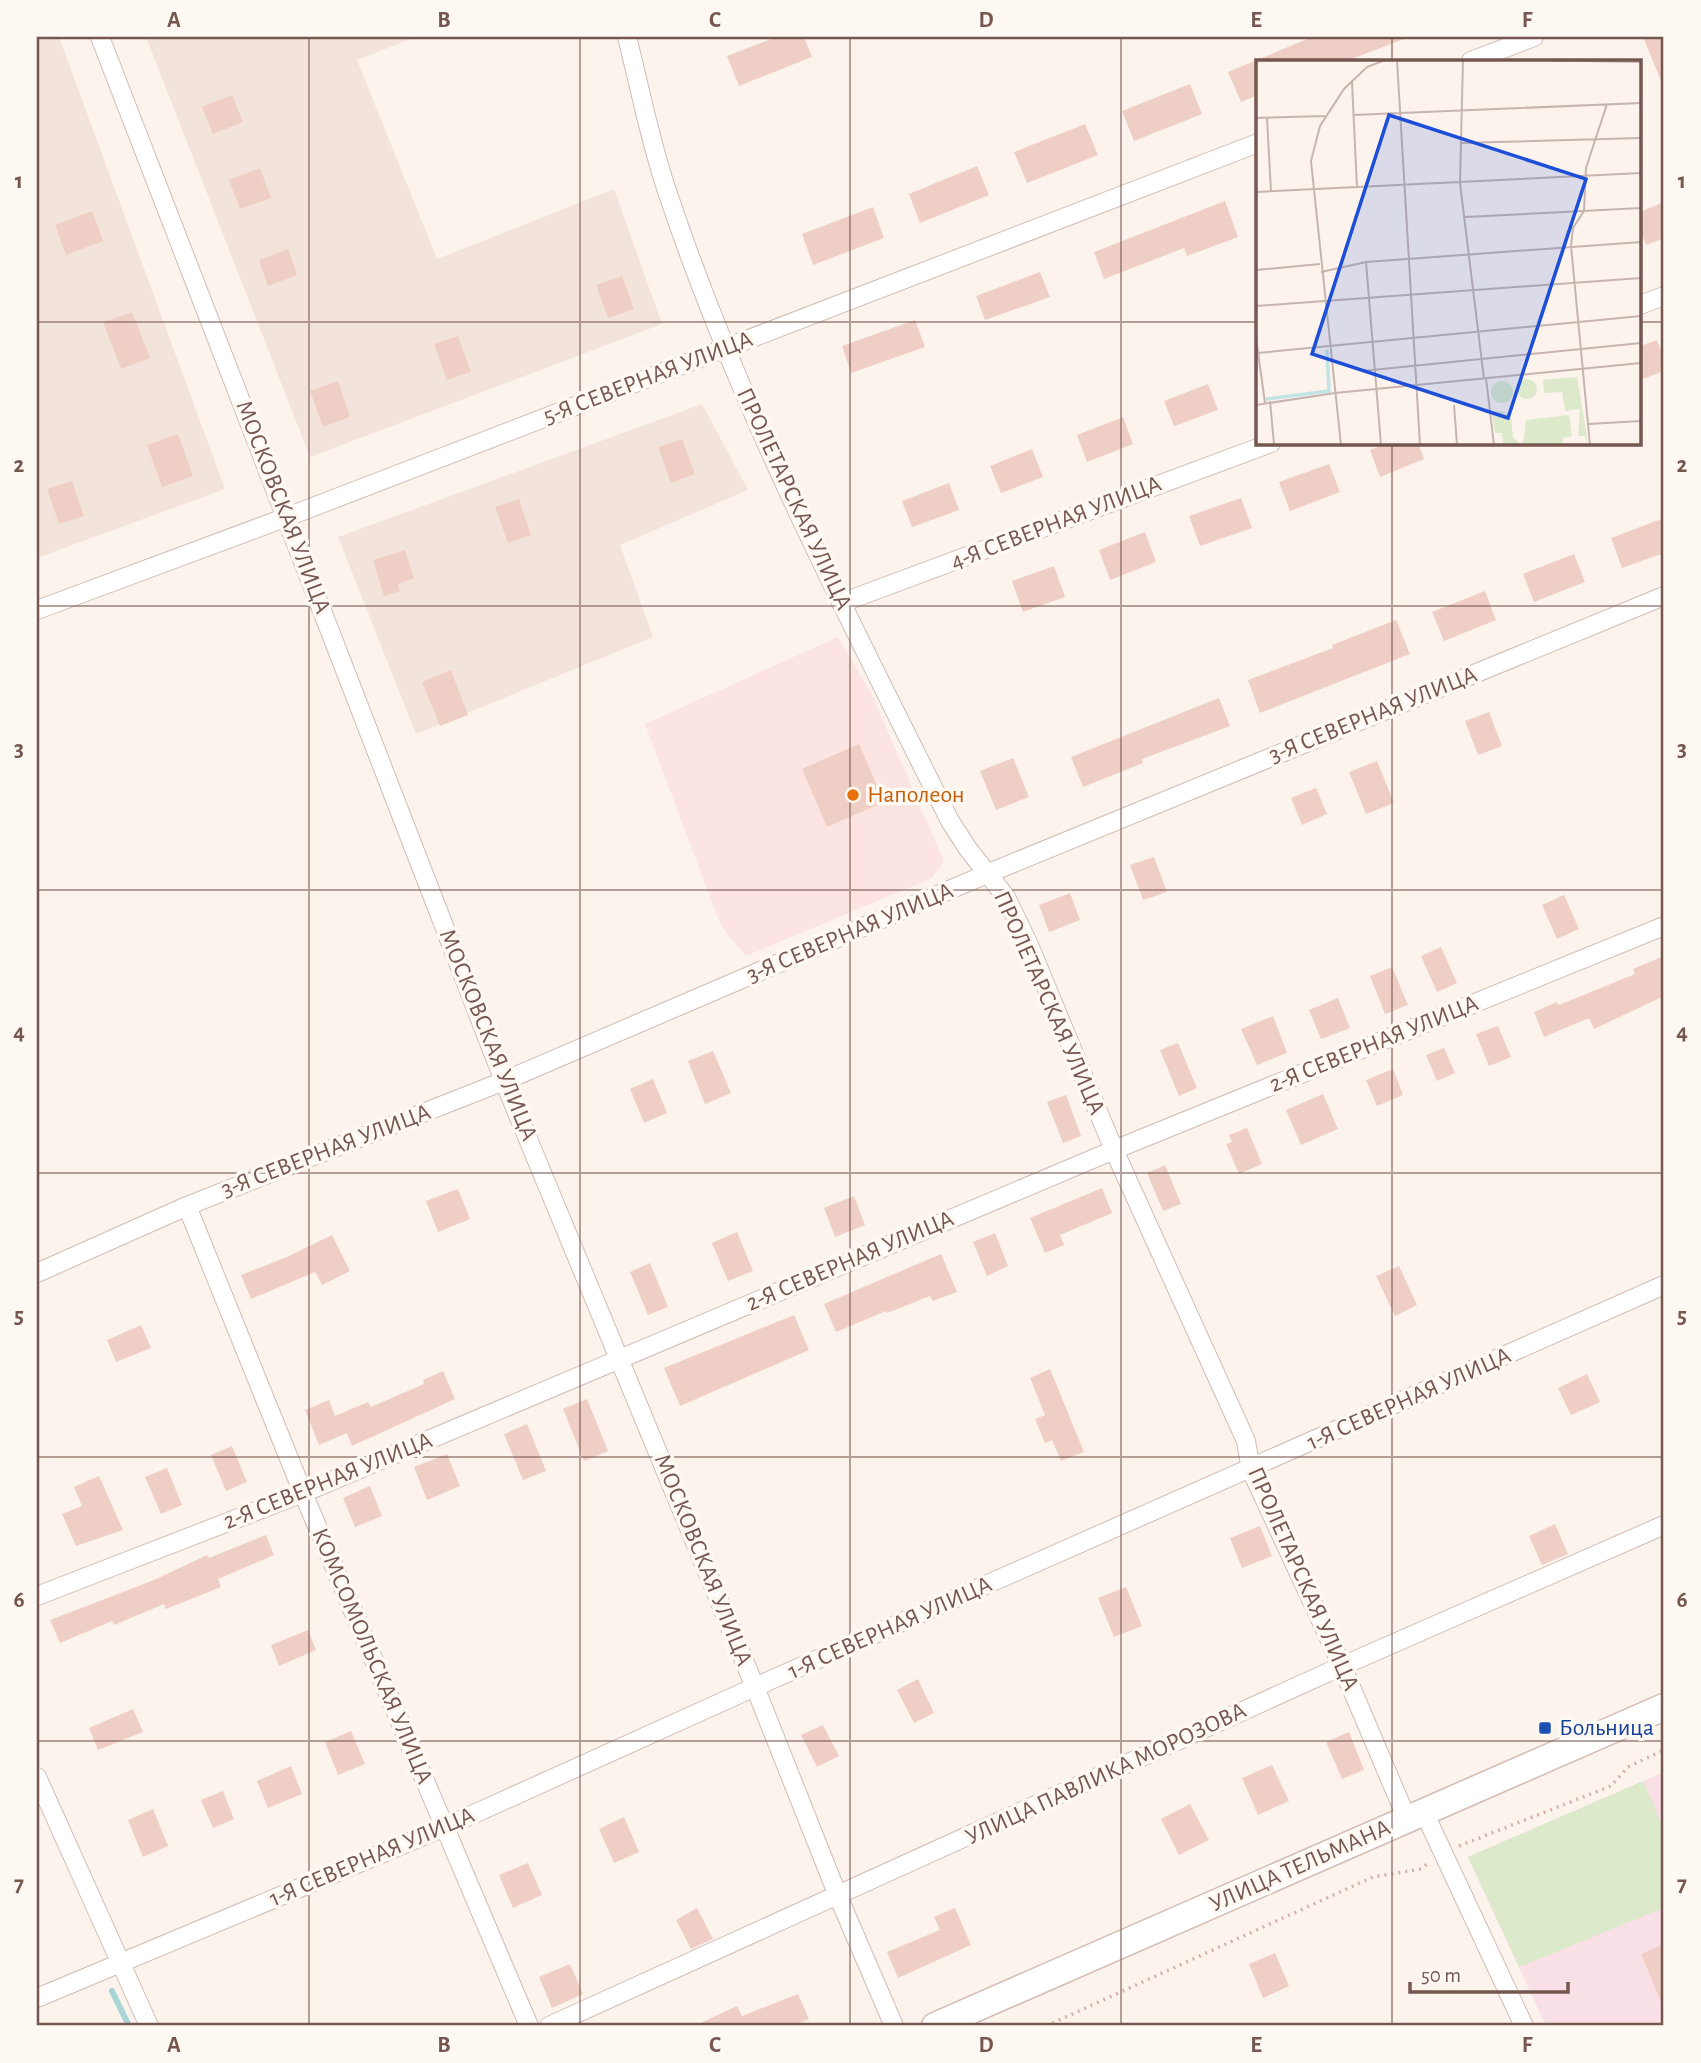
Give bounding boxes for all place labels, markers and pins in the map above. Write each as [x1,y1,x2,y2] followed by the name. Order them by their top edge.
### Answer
[867,783,965,807] place label: Наполеон
[845,787,861,803] marker: Наполеон
[1559,1716,1654,1740] place label: Больница
[1537,1720,1553,1736] marker: Больница

